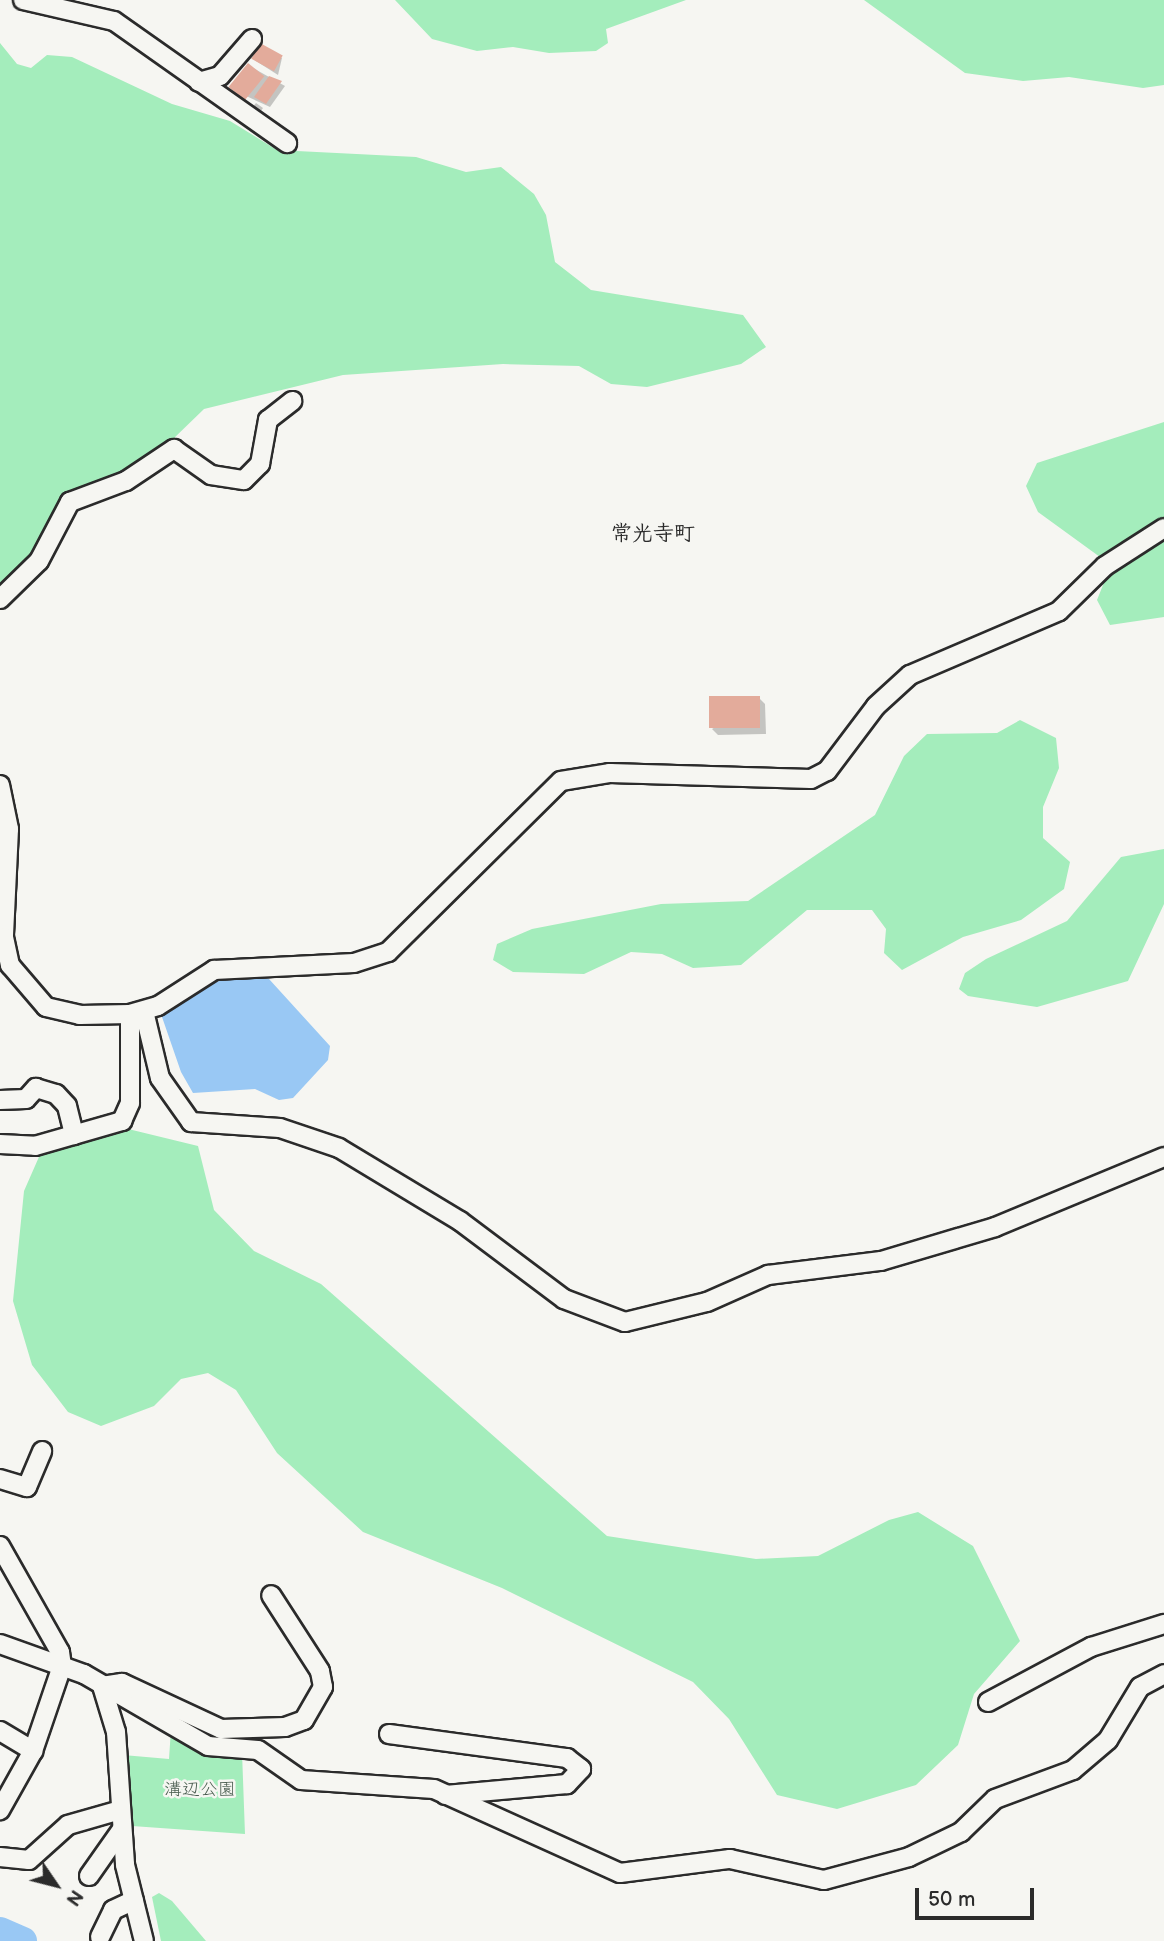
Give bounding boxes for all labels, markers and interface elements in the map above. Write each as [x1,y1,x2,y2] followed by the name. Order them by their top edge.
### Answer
[611,521,695,547] district label: 常光寺町
[164,1779,236,1801] park label: 溝辺公園
[21,1850,91,1920] north arrow
[919,1874,1038,1918] scale bar
[60,1885,87,1910] text: N
[928,1887,975,1912] text: 50 m

